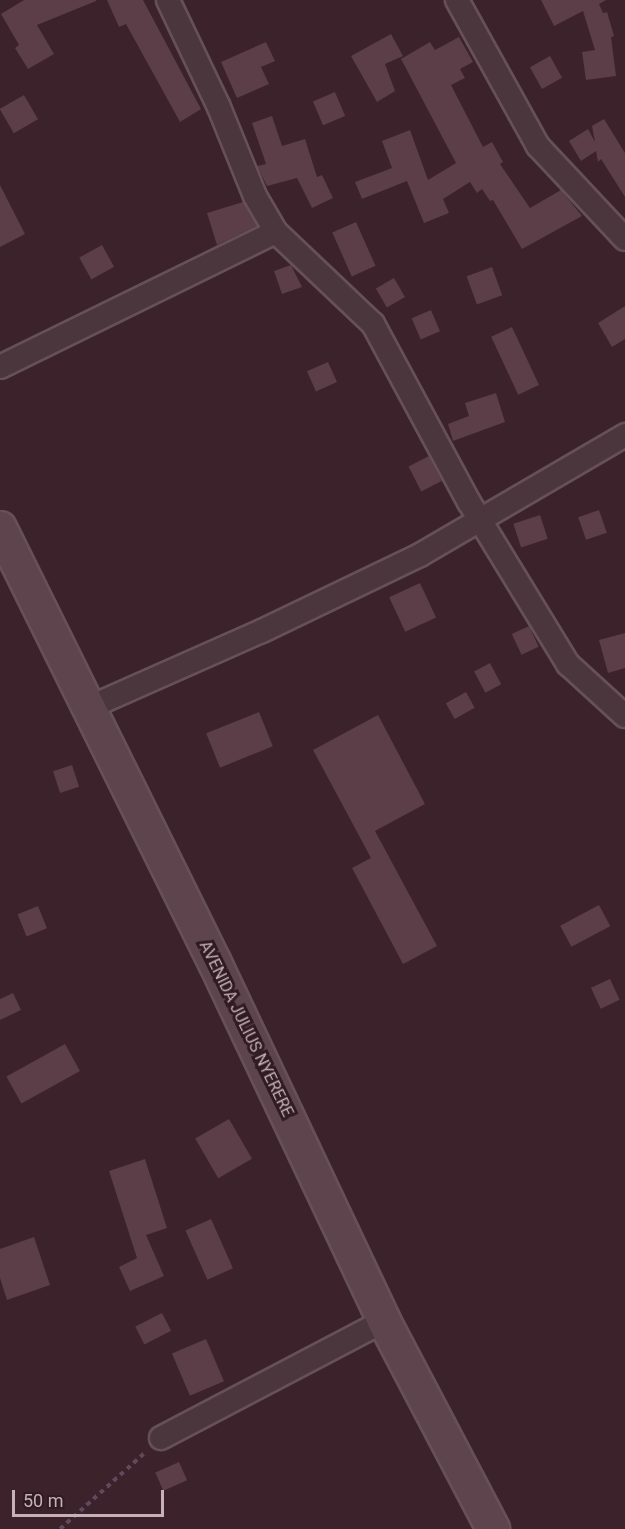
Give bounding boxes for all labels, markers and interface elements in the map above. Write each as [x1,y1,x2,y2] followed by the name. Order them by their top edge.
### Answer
[195,938,297,1120] street label: AVENIDA JULIUS NYERERE
[15,1478,166,1516] scale bar
[23,1490,63,1511] text: 50 m

